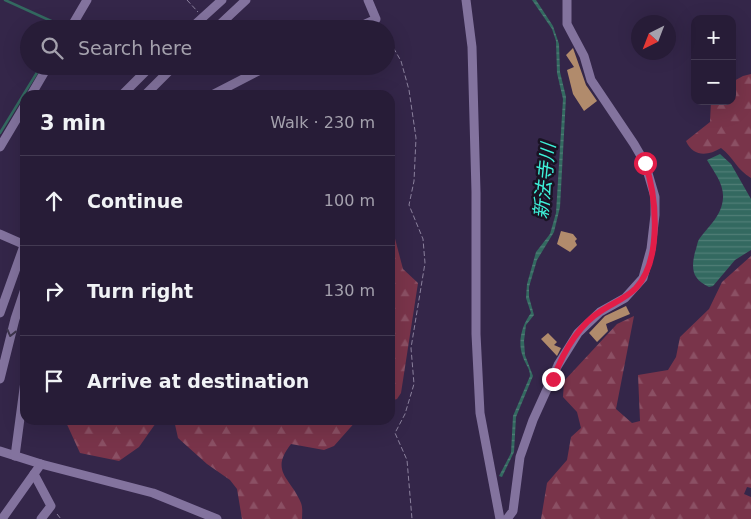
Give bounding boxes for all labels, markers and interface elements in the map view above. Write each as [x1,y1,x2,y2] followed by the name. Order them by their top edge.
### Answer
[631,15,676,60] north arrow
[691,15,736,105] map controls
[691,15,736,60] button: +
[20,20,395,75] search box
[38,34,66,62] icon: search
[78,37,192,59] text: Search here
[691,60,736,105] button: −
[40,111,106,135] text: 3 min
[270,113,375,132] text: Walk · 230 m
[529,140,559,220] water label: 新法寺川
[634,152,657,175] route start
[40,187,68,215] icon: ahead
[87,190,183,212] text: Continue
[324,191,375,210] text: 100 m
[40,277,68,305] icon: right
[87,280,193,302] text: Turn right
[324,281,375,300] text: 130 m
[6,329,17,338] one-way arrow
[40,367,68,395] icon: arrive
[542,368,565,391] route end
[87,370,309,392] text: Arrive at destination

